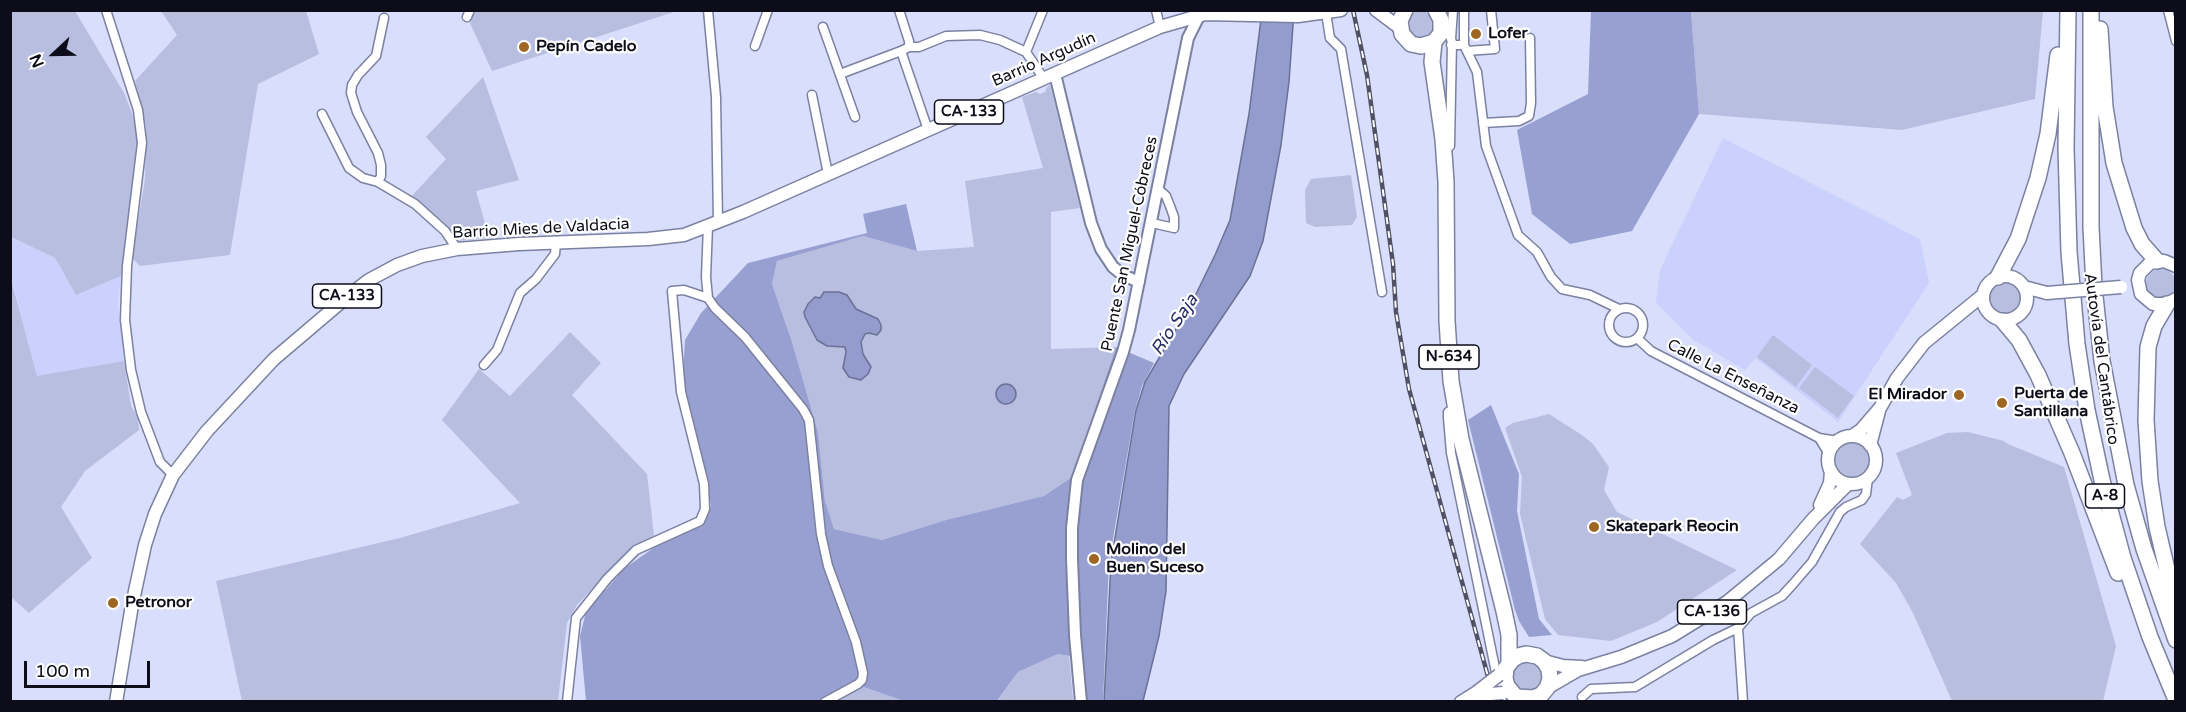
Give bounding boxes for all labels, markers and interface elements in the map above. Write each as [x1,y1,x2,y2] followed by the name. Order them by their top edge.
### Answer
[24,24,84,84] north arrow
[1488,24,1528,44] place label: Lofer
[1469,27,1483,41] marker: Lofer
[989,29,1099,91] street label: Barrio Argudín
[536,37,637,57] place label: Pepín Cadelo
[517,40,531,54] marker: Pepín Cadelo
[26,51,49,70] text: N
[934,100,1004,124] road number: CA-133
[1098,135,1162,353] street label: Puente San Miguel-Cóbreces
[452,215,630,243] street label: Barrio Mies de Valdacia
[2079,272,2123,446] street label: Autovía del Cantábrico
[312,284,382,308] road number: CA-133
[1147,290,1203,360] water label: Río Saja
[1664,335,1802,419] street label: Calle La Enseñanza
[1419,345,1479,369] road number: N-634
[2014,384,2088,422] place label: Puerta de Santillana
[1868,385,1947,405] place label: El Mirador
[1952,388,1966,402] marker: El Mirador
[1995,396,2009,410] marker: Puerta de Santillana
[2086,484,2124,508] road number: A-8
[1606,517,1739,537] place label: Skatepark Reocin
[1587,520,1601,534] marker: Skatepark Reocin
[1106,540,1204,578] place label: Molino del Buen Suceso
[1087,552,1101,566] marker: Molino del Buen Suceso
[125,593,192,613] place label: Petronor
[106,596,120,610] marker: Petronor
[1678,600,1746,624] road number: CA-136
[27,649,153,687] scale bar
[35,660,90,682] text: 100 m

